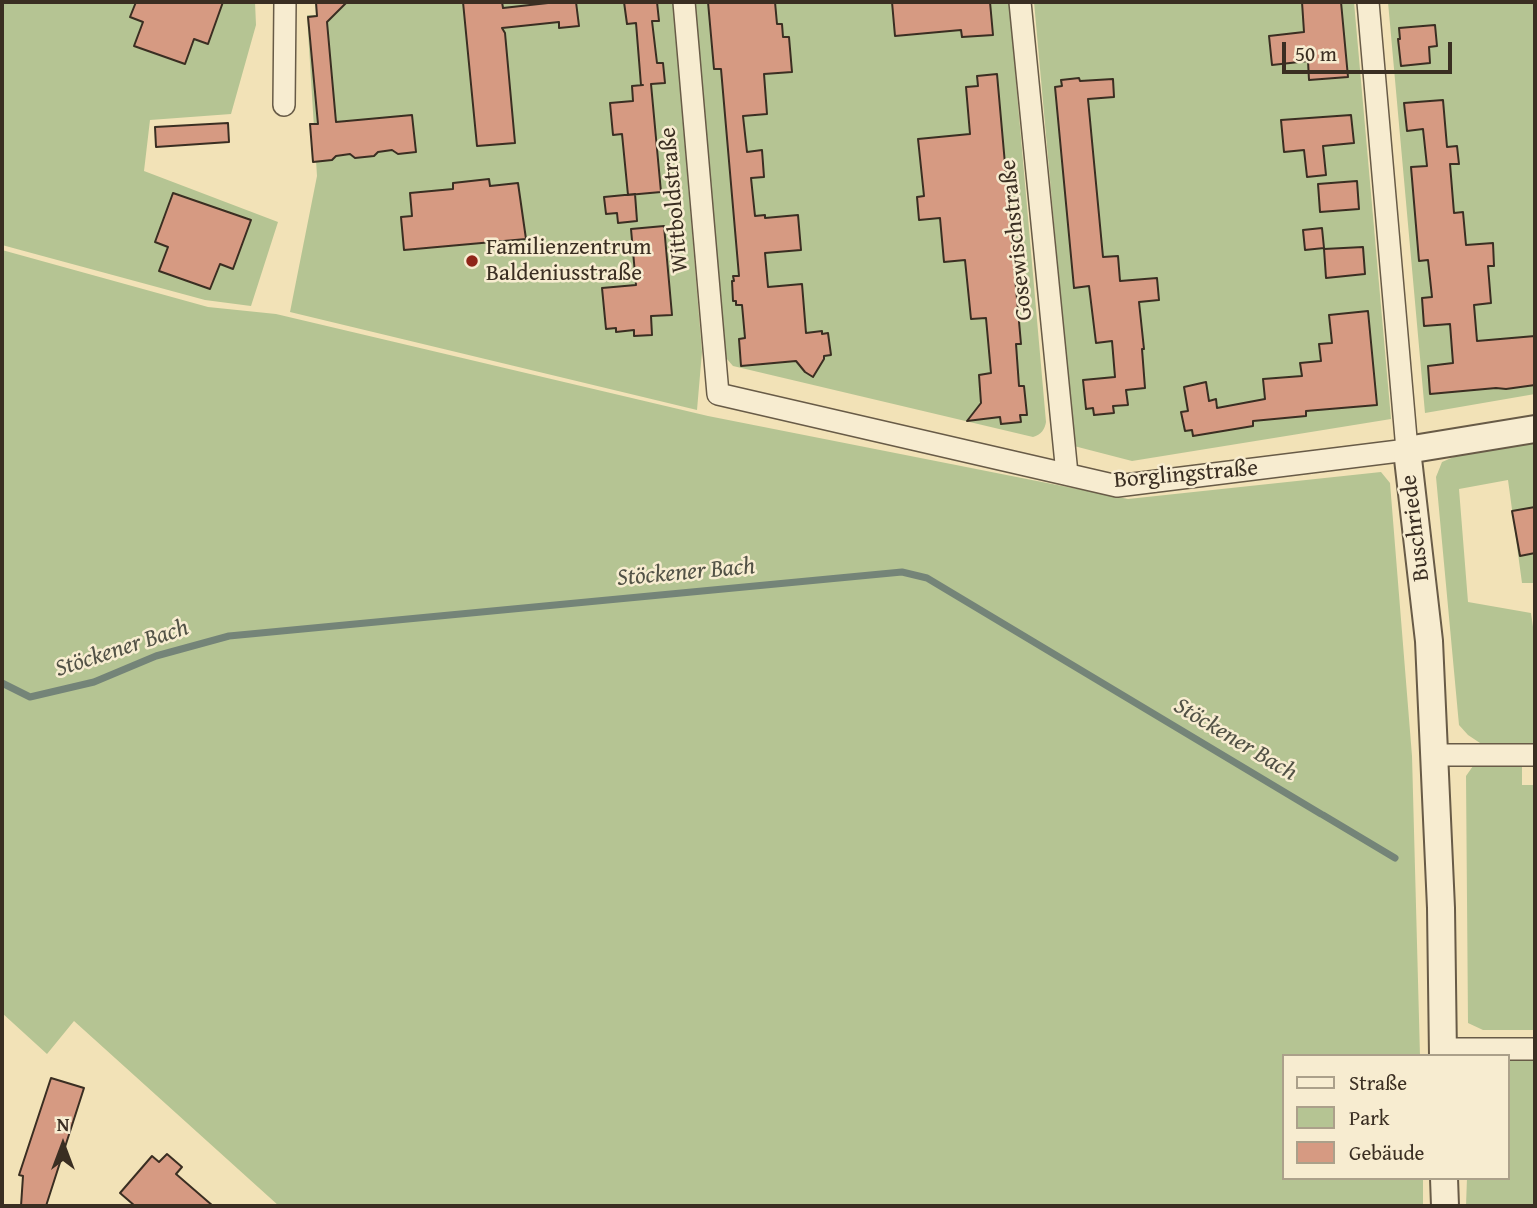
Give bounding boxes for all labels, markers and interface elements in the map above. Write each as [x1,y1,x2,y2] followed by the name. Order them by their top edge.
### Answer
[1285,28,1455,72] scale bar
[1295,38,1337,69] text: 50 m
[655,126,695,274] street label: Wittboldstraße
[995,158,1039,322] street label: Gosewischstraße
[486,234,652,288] place label: Familienzentrum Baldeniusstraße
[464,253,480,269] marker: Familienzentrum Baldeniusstraße
[1113,455,1259,495] street label: Borglingstraße
[1396,473,1436,583] street label: Buschriede
[616,553,756,593] water label: Stöckener Bach
[52,614,192,684] water label: Stöckener Bach
[1168,692,1302,788] water label: Stöckener Bach
[1282,1054,1509,1180] legend
[1349,1067,1407,1098] text: Straße
[1349,1102,1390,1133] text: Park
[28,1110,98,1180] north arrow
[57,1110,69,1138] text: N
[1349,1137,1424,1168] text: Gebäude

